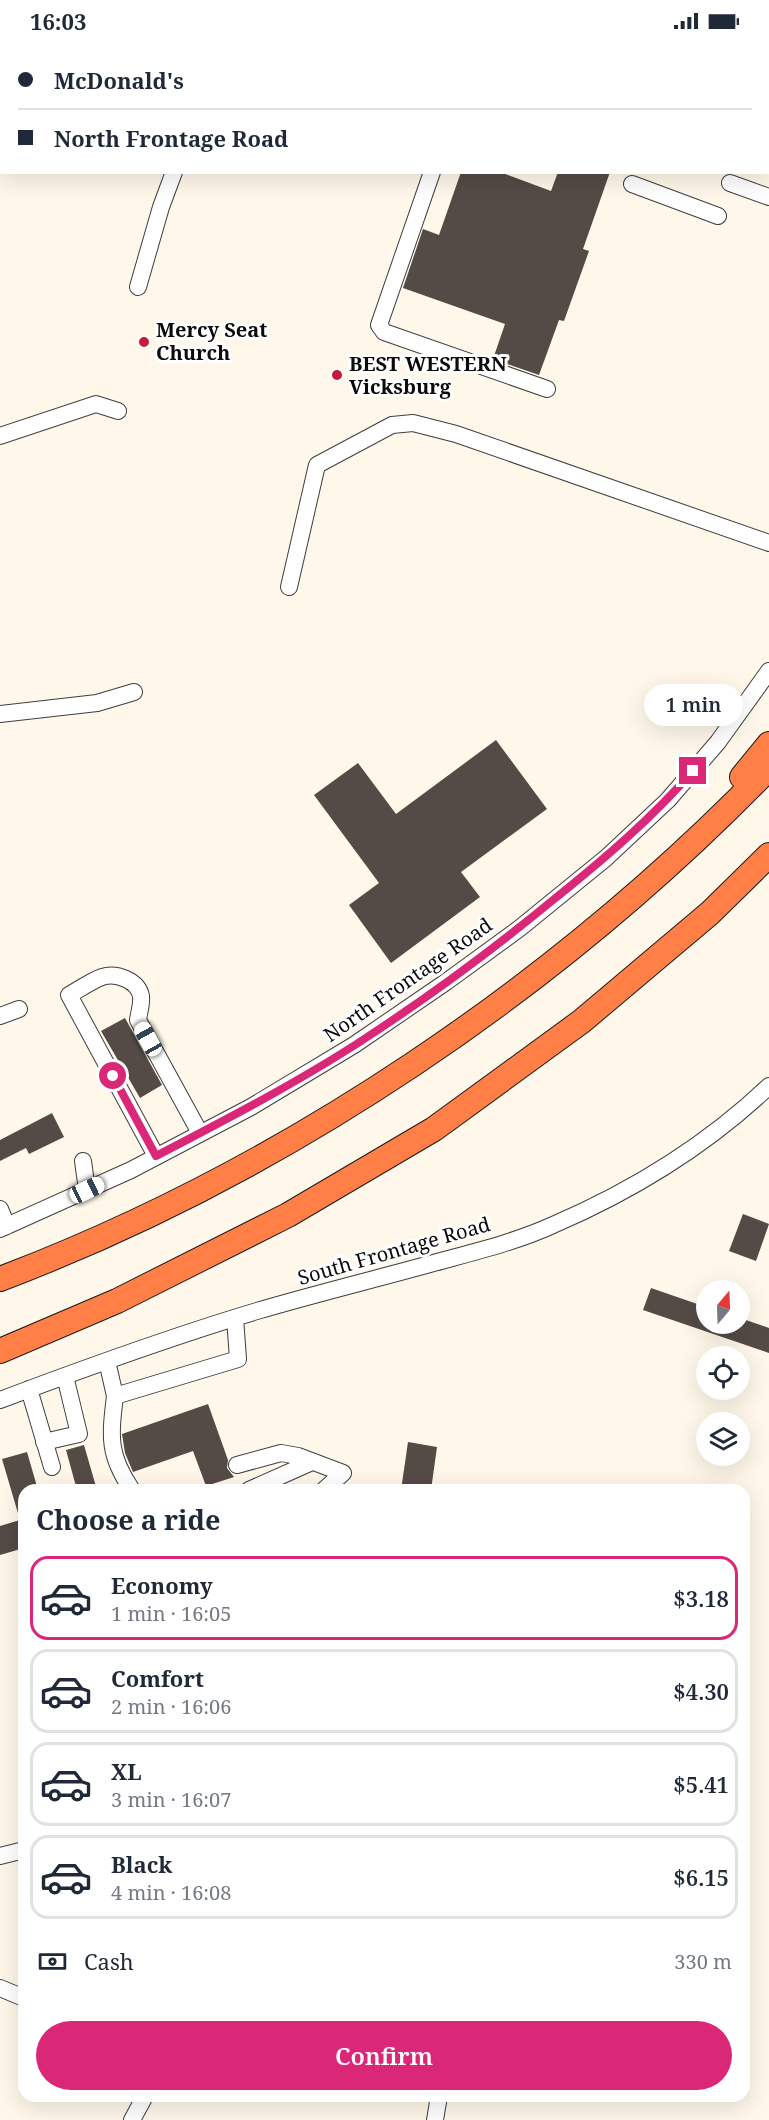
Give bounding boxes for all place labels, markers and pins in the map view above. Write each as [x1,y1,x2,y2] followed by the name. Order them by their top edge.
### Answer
[156,316,267,366] place label: Mercy Seat Church
[137,335,151,349] marker: Mercy Seat Church
[349,350,507,400] place label: BEST WESTERN Vicksburg
[330,368,344,382] marker: BEST WESTERN Vicksburg

